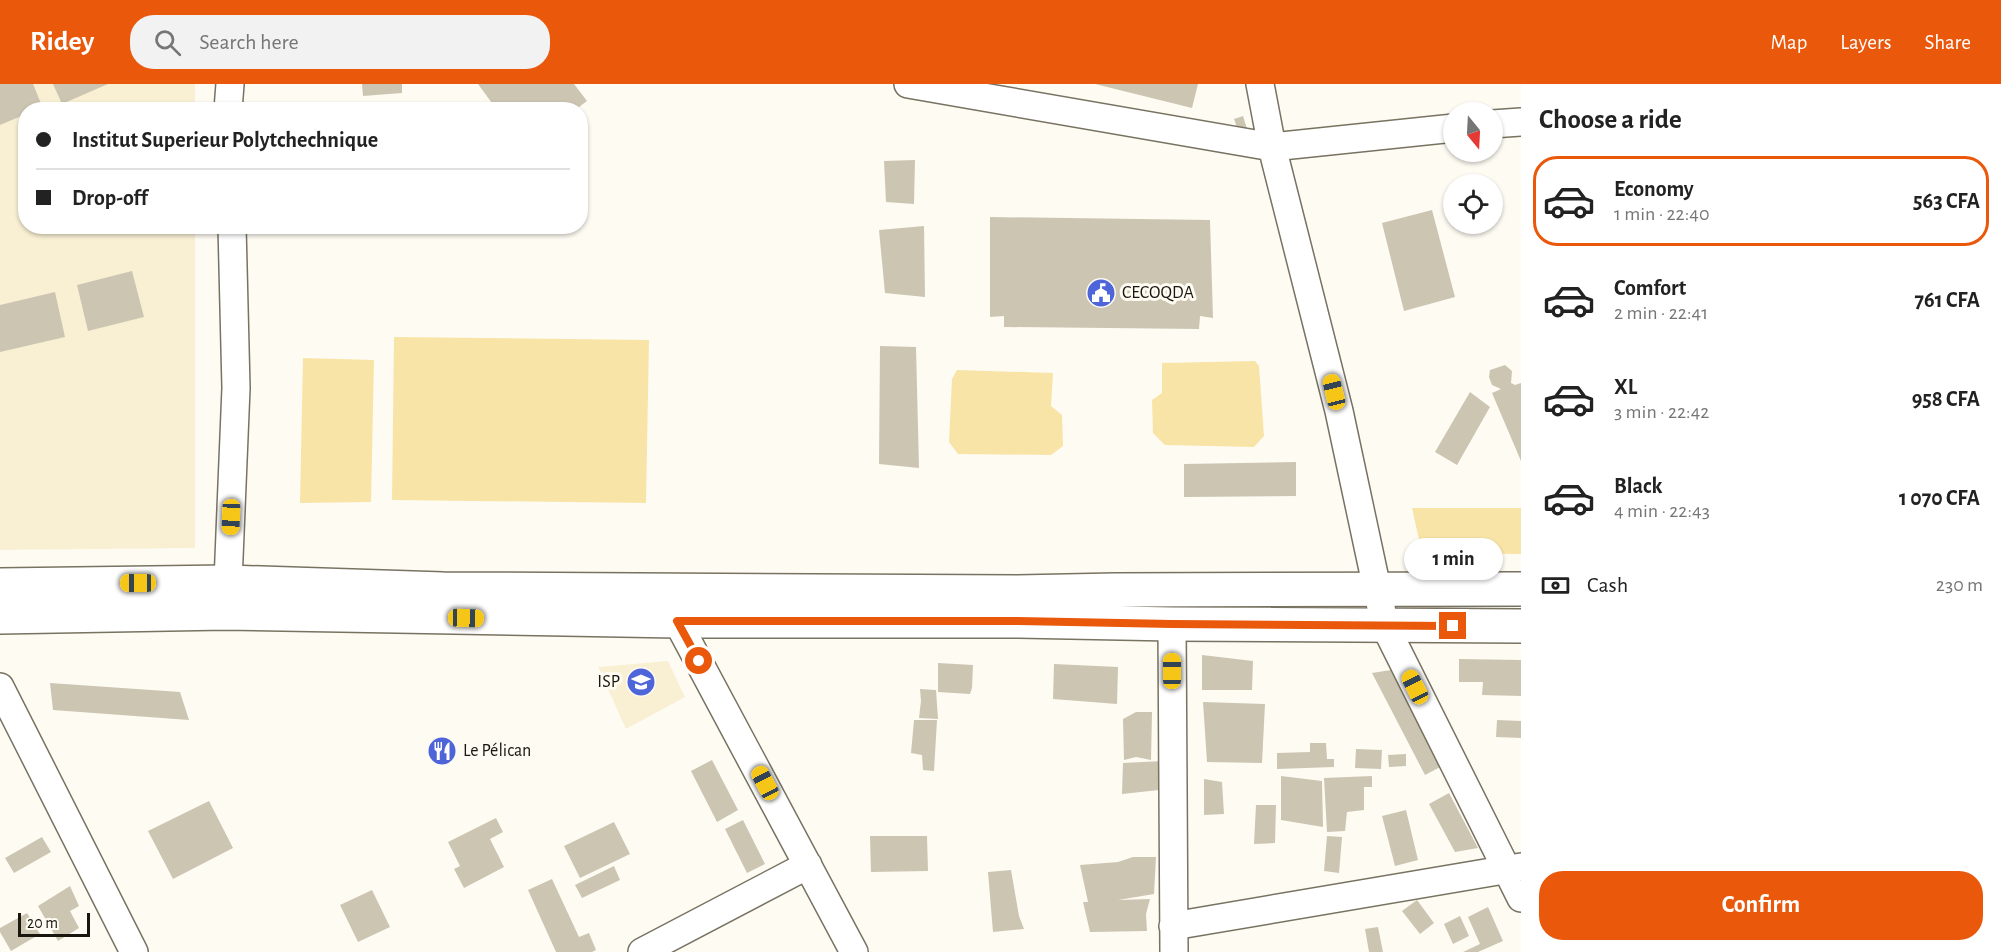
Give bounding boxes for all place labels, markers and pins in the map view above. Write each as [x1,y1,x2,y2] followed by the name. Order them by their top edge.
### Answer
[1085,277,1117,309] public building icon: CECOQDA
[1122,284,1194,302] place label: CECOQDA
[625,666,657,698] school or university icon: ISP
[597,673,620,691] place label: ISP
[426,735,458,767] restaurant icon: Le Pélican
[463,742,531,760] place label: Le Pélican

